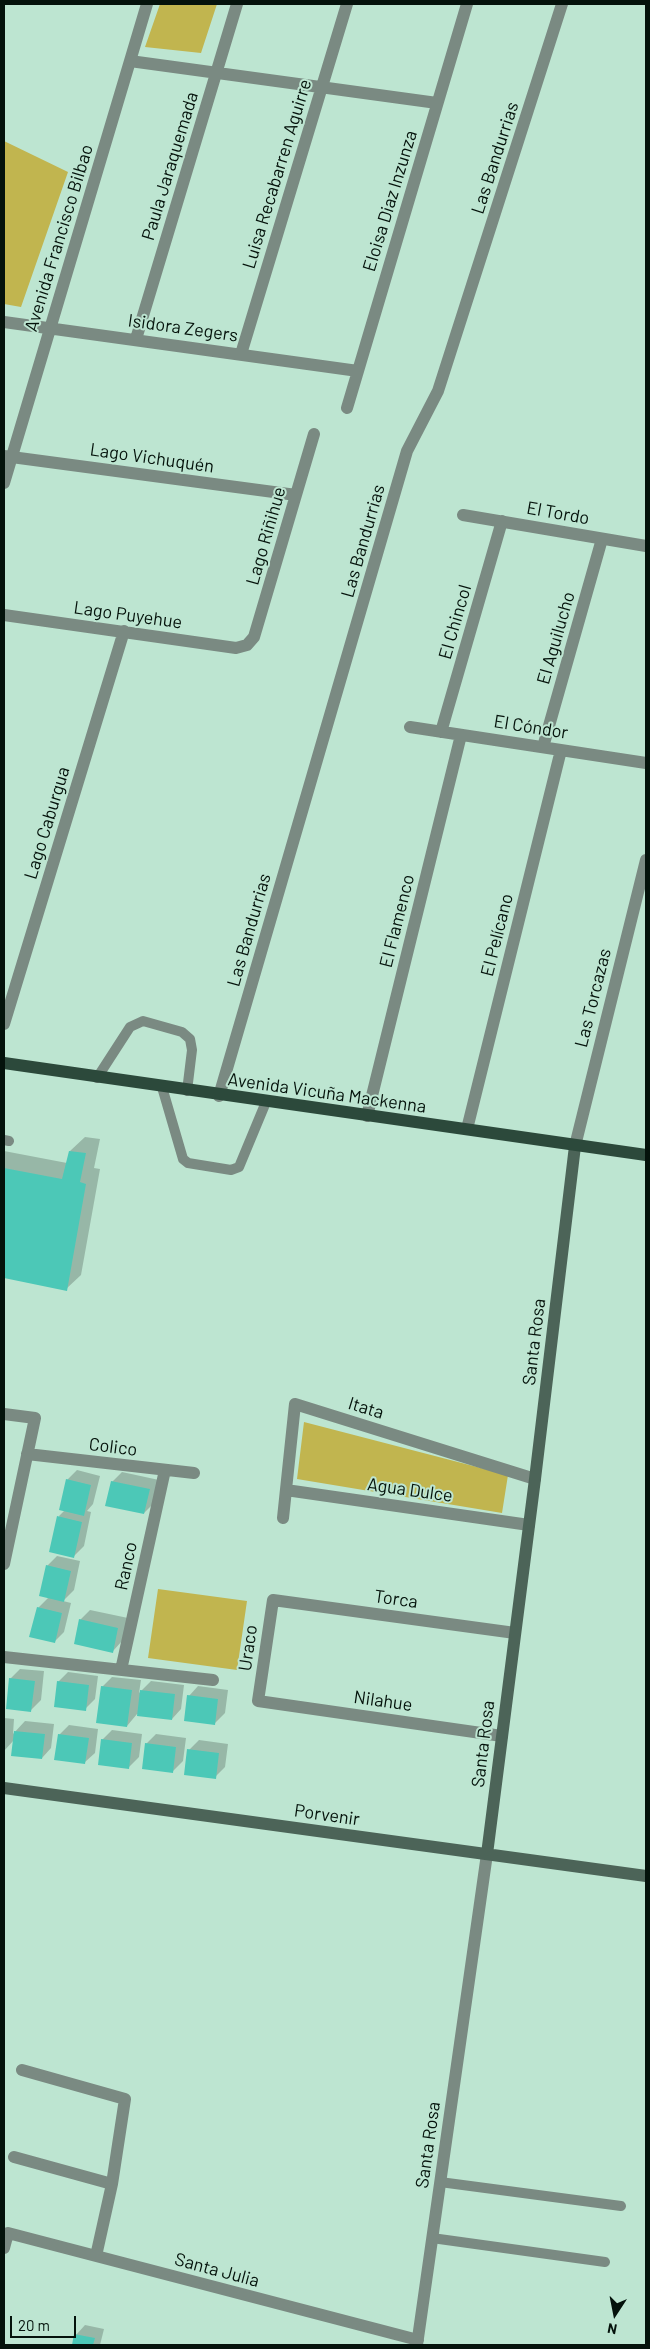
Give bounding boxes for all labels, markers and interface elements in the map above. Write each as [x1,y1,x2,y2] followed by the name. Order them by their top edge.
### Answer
[238,77,316,271] street label: Luisa Recabarren Aguirre
[137,89,203,243] street label: Paula Jaraquemada
[467,99,523,217] street label: Las Bandurrias
[358,128,422,274] street label: Eloisa Diaz Inzunza
[20,142,98,334] street label: Avenida Francisco Bilbao
[127,310,239,346] street label: Isidora Zegers
[88,439,216,477] street label: Lago Vichuquén
[337,482,389,600] street label: Las Bandurrias
[242,484,290,588] street label: Lago Riñihue
[525,497,591,529] street label: El Tordo
[434,582,476,662] street label: El Chincol
[532,589,580,687] street label: El Aguilucho
[72,597,184,633] street label: Lago Puyehue
[492,710,570,744] street label: El Cóndor
[20,764,74,882] street label: Lago Caburgua
[223,871,275,989] street label: Las Bandurrias
[375,872,419,970] street label: El Flamenco
[476,891,518,979] street label: El Pelícano
[570,946,616,1050] street label: Las Torcazas
[226,1068,428,1118] street label: Avenida Vicuña Mackenna
[518,1297,550,1387] street label: Santa Rosa
[346,1392,386,1424] street label: Itata
[88,1433,138,1461] street label: Colico
[366,1473,454,1507] street label: Agua Dulce
[110,1540,142,1592] street label: Ranco
[373,1585,419,1613] street label: Torca
[234,1623,262,1673] street label: Uraco
[352,1686,414,1716] street label: Nilahue
[467,1699,499,1789] street label: Santa Rosa
[293,1800,361,1830] street label: Porvenir
[411,2100,445,2190] street label: Santa Rosa
[172,2248,262,2292] street label: Santa Julia
[590,2289,640,2339] north arrow
[12,2306,79,2338] scale bar
[18,2316,50,2334] text: 20 m
[606,2320,618,2338] text: N

